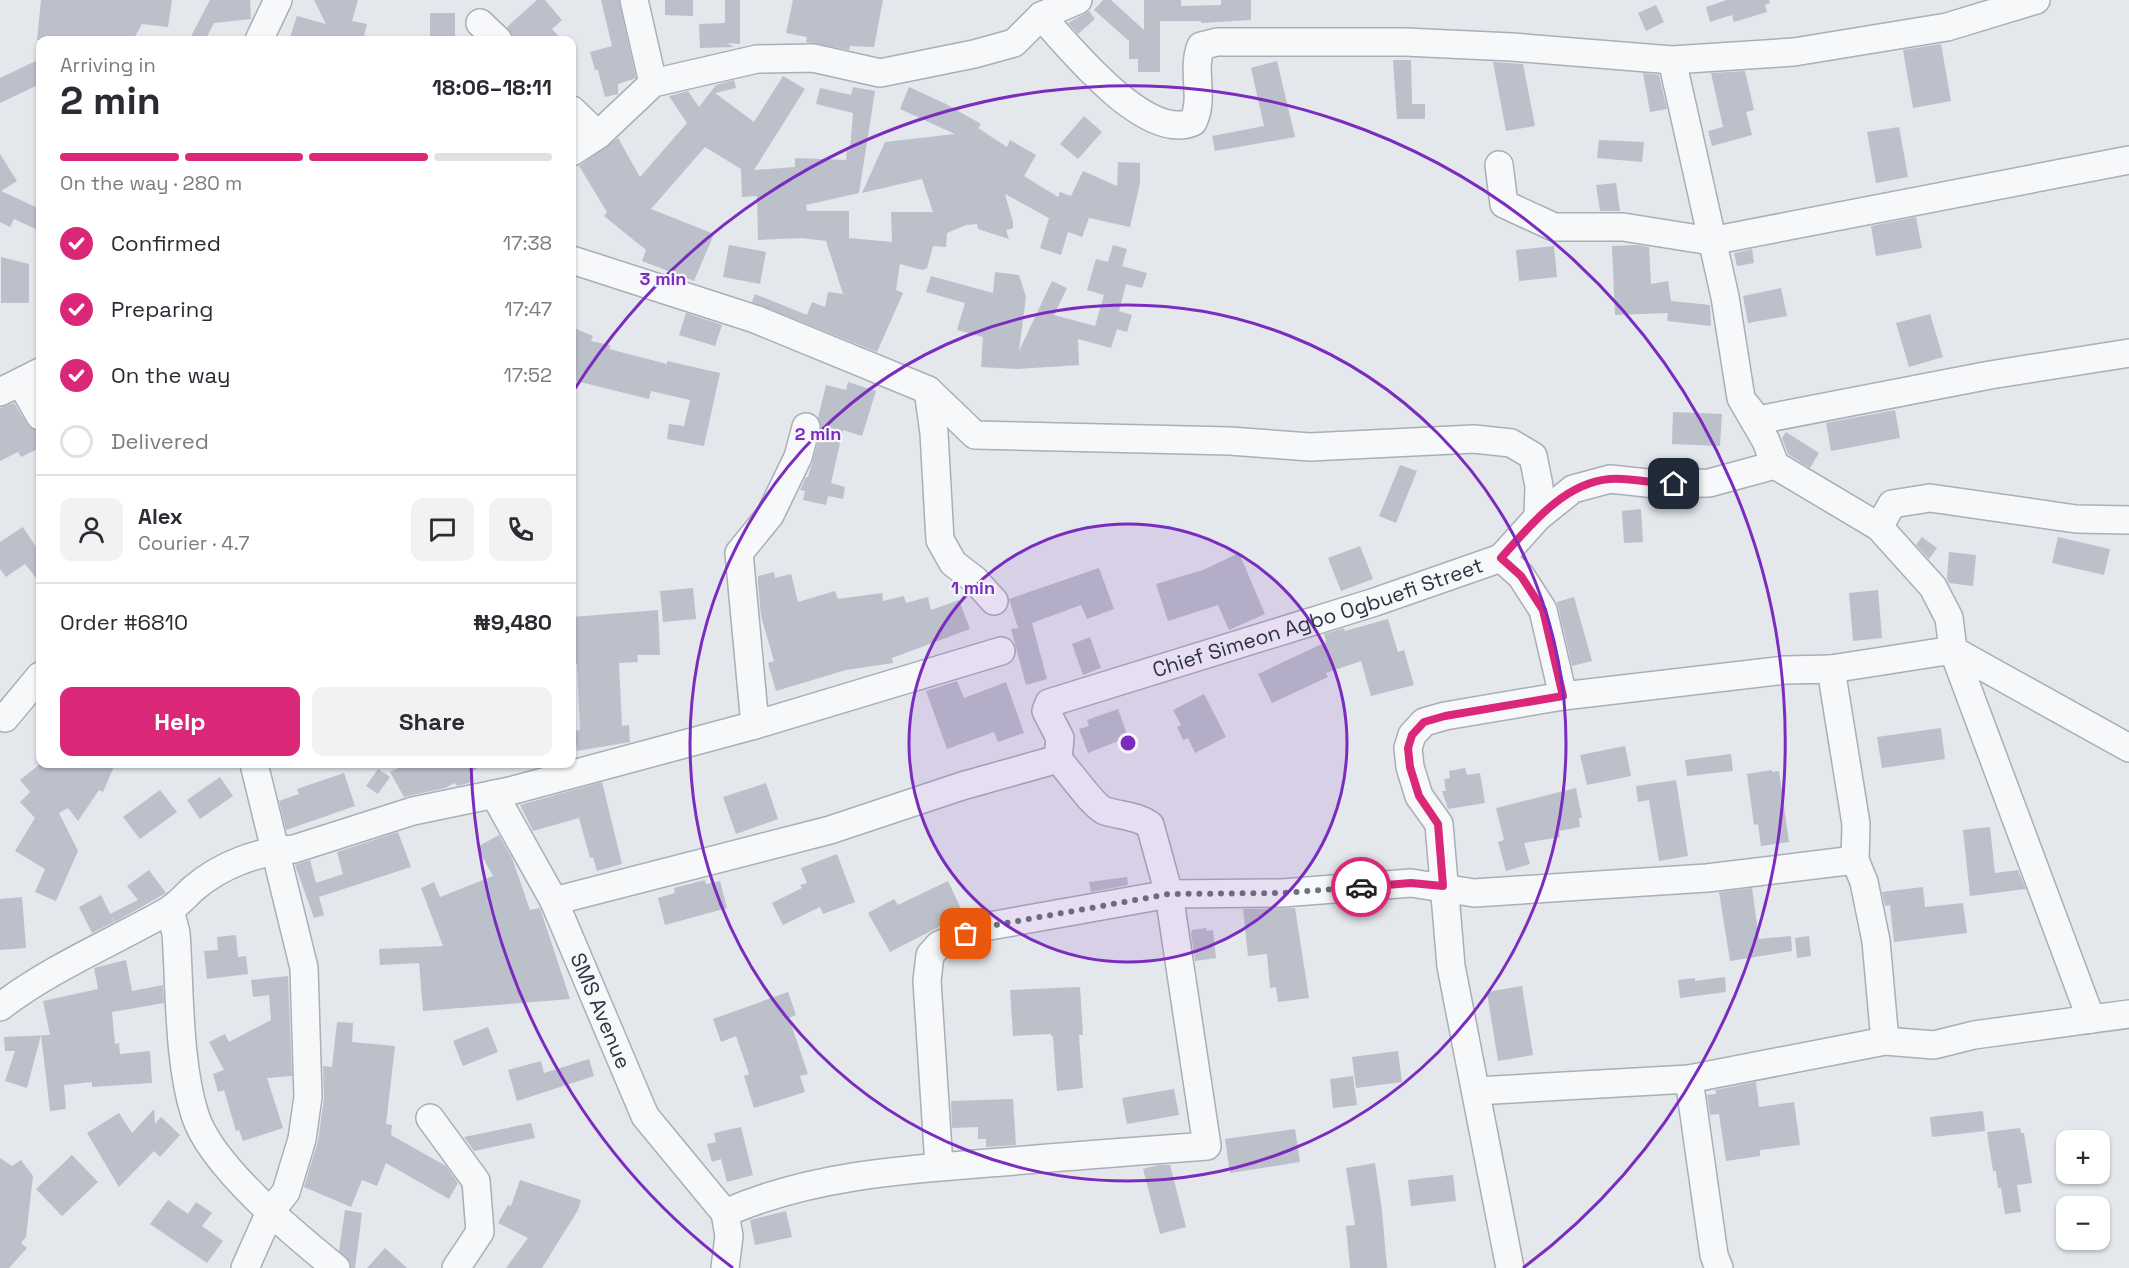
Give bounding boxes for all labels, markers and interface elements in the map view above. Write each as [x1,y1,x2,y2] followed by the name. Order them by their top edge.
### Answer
[60,52,156,78] text: Arriving in
[432,73,552,101] text: 18:06–18:11
[60,76,161,125] text: 2 min
[60,170,242,196] text: On the way · 280 m
[60,227,93,260] icon: check
[111,229,221,257] text: Confirmed
[503,230,552,256] text: 17:38
[640,267,686,290] text: 3 min
[60,293,93,326] icon: check
[111,295,213,323] text: Preparing
[504,296,552,322] text: 17:47
[60,359,93,392] icon: check
[111,361,230,389] text: On the way
[503,362,552,388] text: 17:52
[795,422,841,445] text: 2 min
[111,427,209,455] text: Delivered
[1648,458,1699,509] pin
[1657,467,1690,500] icon: home
[60,498,123,561] button: person
[411,498,474,561] button: chat
[489,498,552,561] button: phone
[138,502,183,530] text: Alex
[138,530,249,556] text: Courier · 4.7
[1149,551,1487,683] street label: Chief Simeon Agbo Ogbuefi Street
[951,576,995,599] text: 1 min
[60,608,188,636] text: Order #6810
[473,608,552,636] text: ₦9,480
[60,687,300,756] button: Help
[312,687,552,756] button: Share
[1118,733,1138,753] centre of rings
[1331,857,1391,917] courier
[1345,871,1378,904] icon: car
[940,908,991,959] pin
[949,917,982,950] icon: bag
[565,949,637,1073] street label: SMS Avenue
[2056,1130,2110,1250] map controls
[2056,1130,2110,1184] button: +
[2056,1196,2110,1250] button: −

